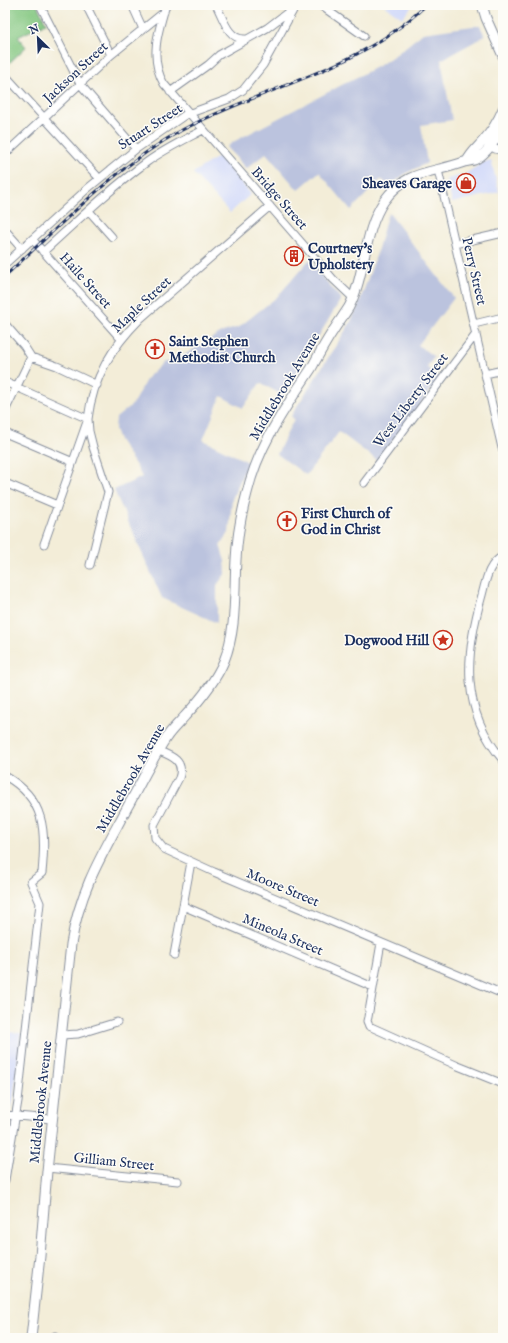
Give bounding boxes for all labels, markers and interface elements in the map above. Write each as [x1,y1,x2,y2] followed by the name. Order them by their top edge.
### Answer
[18,18,58,58] north arrow
[26,21,42,39] text: N
[38,38,112,109] street label: Jackson Street
[115,99,186,154] street label: Stuart Street
[247,164,312,234] street label: Bridge Street
[455,172,477,194] shop icon: Sheaves Garage
[362,175,453,193] place label: Sheaves Garage
[457,235,491,307] street label: Perry Street
[307,240,375,274] place label: Courtney's Upholstery
[283,245,305,267] building icon: Courtney's Upholstery
[55,249,115,313] street label: Haile Street
[108,273,175,337] street label: Maple Street
[245,329,325,444] street label: Middlebrook Avenue
[169,333,276,367] place label: Saint Stephen Methodist Church
[144,338,166,360] church icon: Saint Stephen Methodist Church
[369,349,452,452] street label: West Liberty Street
[301,505,393,539] place label: First Church of God in Christ
[276,510,298,532] church icon: First Church of God in Christ
[432,629,454,651] place icon: Dogwood Hill
[344,632,430,650] place label: Dogwood Hill
[92,720,170,836] street label: Middlebrook Avenue
[243,864,322,911] street label: Moore Street
[240,910,326,960] street label: Mineola Street
[26,1039,56,1164] street label: Middlebrook Avenue
[73,1149,155,1175] street label: Gilliam Street

